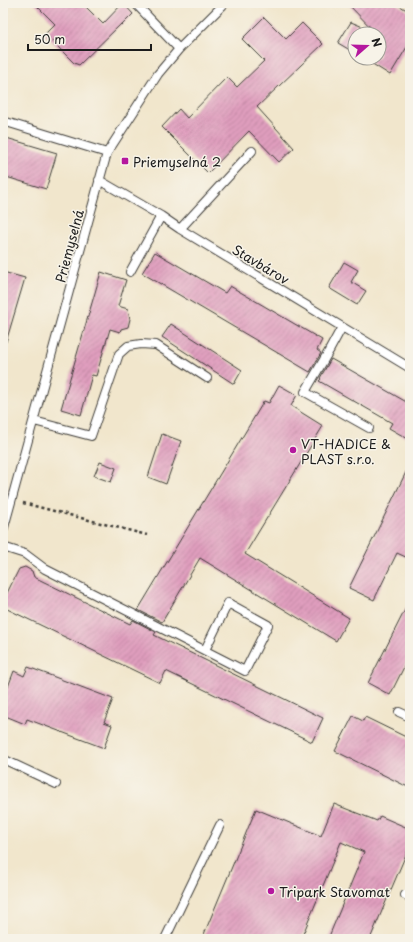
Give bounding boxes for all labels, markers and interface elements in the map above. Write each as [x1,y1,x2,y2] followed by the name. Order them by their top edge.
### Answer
[28,26,151,52] scale bar
[347,26,387,66] north arrow
[34,30,65,48] text: 50 m
[367,35,386,50] text: N
[133,152,221,171] place label: Priemyselná 2
[120,156,130,166] marker: Priemyselná 2
[50,207,88,285] street label: Priemyselná
[229,240,293,289] street label: Stavbárov
[301,434,391,468] place label: VT-HADICE & PLAST s.r.o.
[288,445,298,455] marker: VT-HADICE & PLAST s.r.o.
[279,882,390,901] place label: Tripark Stavomat
[266,886,276,896] marker: Tripark Stavomat

